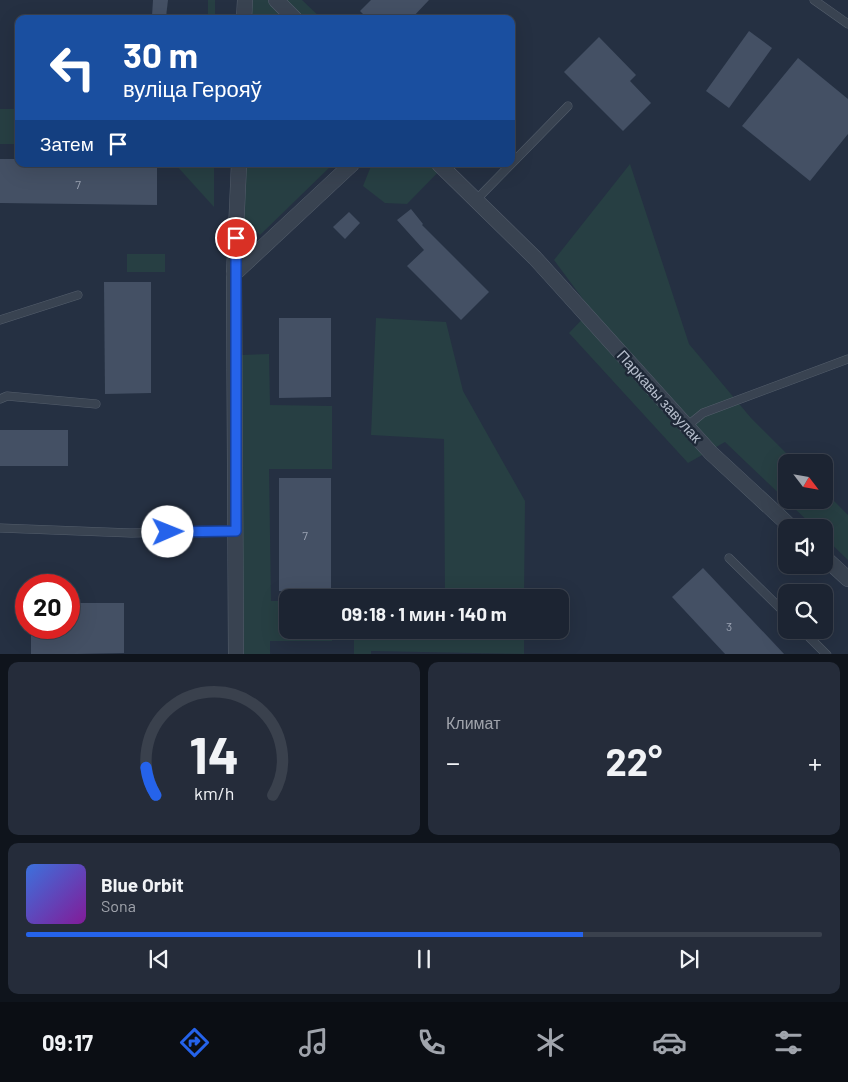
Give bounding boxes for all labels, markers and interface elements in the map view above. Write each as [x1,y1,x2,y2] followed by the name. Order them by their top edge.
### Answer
[123,33,198,75] text: 30 m
[40,35,105,100] icon: left
[123,75,262,101] text: вуліца Герояў
[104,130,132,158] icon: arrive
[40,132,94,155] text: Затем
[75,177,81,191] house number: 7
[215,217,257,259] pin
[222,224,250,252] icon: arrive
[614,346,707,446] street label: Паркавы завулак
[778,454,832,509] north arrow
[778,454,833,639] map controls
[141,505,193,557] position arrow
[778,519,833,574] button: sound
[302,528,308,542] house number: 7
[15,574,80,639] speed limit sign: 20
[778,584,833,639] button: search
[341,602,507,625] text: 09:18 · 1 мин · 140 m
[726,619,732,633] house number: 3
[446,713,500,732] text: Климат
[189,722,239,784] text: 14
[606,738,662,784] text: 22°
[446,745,460,779] text: −
[808,745,822,779] text: +
[194,782,234,804] text: km/h
[101,873,184,896] text: Blue Orbit
[101,896,136,915] text: Sona
[145,945,173,973] icon: previous
[410,945,438,973] icon: pause
[675,945,703,973] icon: next
[177,1025,212,1060] icon: directions
[296,1025,331,1060] icon: music
[414,1025,449,1060] icon: phone
[533,1025,568,1060] icon: climate
[652,1025,687,1060] icon: car
[771,1025,806,1060] icon: filters
[42,1029,93,1055] text: 09:17

